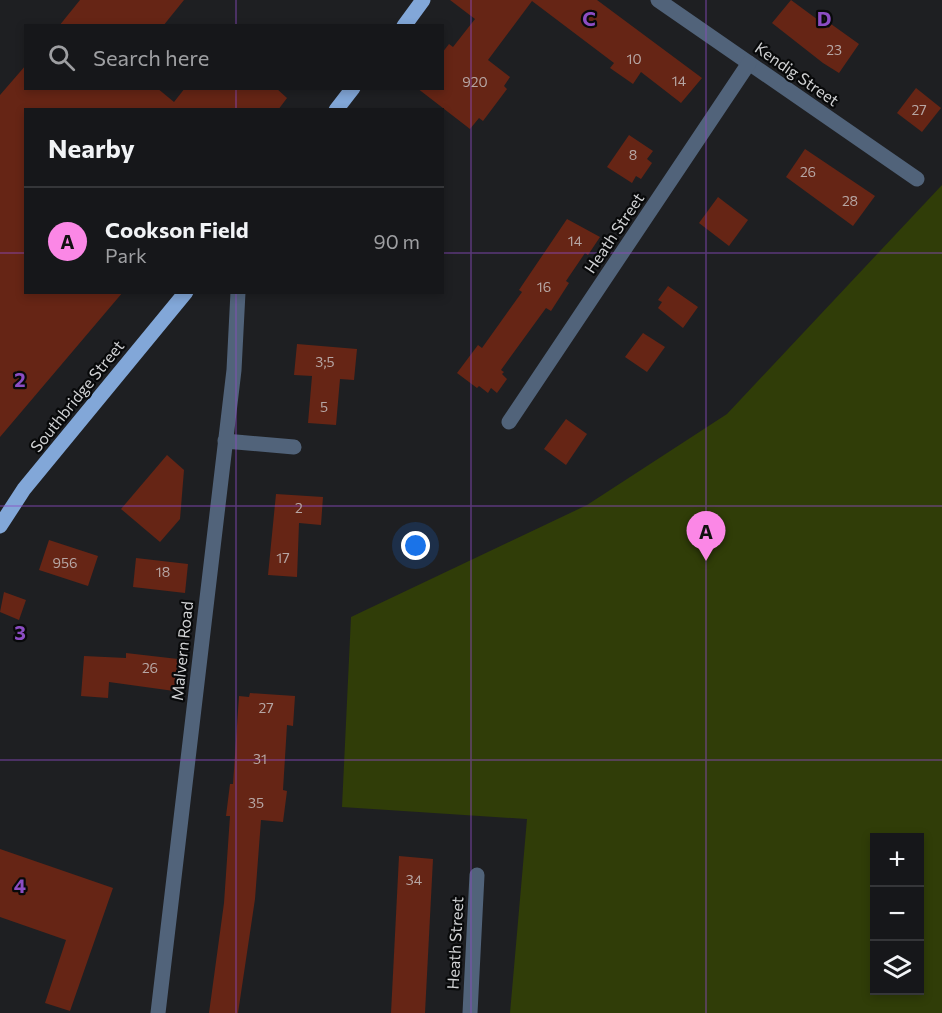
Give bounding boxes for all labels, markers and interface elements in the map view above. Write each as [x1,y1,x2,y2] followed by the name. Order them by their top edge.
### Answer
[582,6,596,30] text: C
[817,6,831,30] text: D
[24,24,444,90] search box
[752,38,843,110] street label: Kendig Street
[45,41,78,74] icon: search
[826,41,842,58] house number: 23
[93,44,209,71] text: Search here
[626,50,642,67] house number: 10
[672,72,687,89] house number: 14
[462,73,488,90] house number: 920
[911,101,927,118] house number: 27
[48,132,135,163] text: Nearby
[629,146,637,163] house number: 8
[800,163,816,180] house number: 26
[580,189,648,277] street label: Heath Street
[842,192,858,209] house number: 28
[105,216,249,243] text: Cookson Field
[60,229,75,253] text: A
[374,229,420,253] text: 90 m
[568,232,583,249] house number: 14
[105,243,147,267] text: Park
[537,278,551,295] house number: 16
[26,336,128,455] street label: Southbridge Street
[315,353,335,370] house number: 3;5
[14,367,26,391] text: 2
[320,398,328,415] house number: 5
[295,499,303,516] house number: 2
[686,512,726,561] pin: A
[401,531,430,560] your location
[276,549,290,566] house number: 17
[52,554,78,571] house number: 956
[156,563,170,580] house number: 18
[167,600,196,702] street label: Malvern Road
[14,620,26,644] text: 3
[142,659,158,676] house number: 26
[258,699,274,716] house number: 27
[253,750,267,767] house number: 31
[248,794,264,811] house number: 35
[870,833,924,995] map controls
[870,833,924,887] button: +
[406,871,423,888] house number: 34
[14,873,26,897] text: 4
[870,887,924,941] button: −
[443,896,466,990] street label: Heath Street
[870,941,924,995] button: layers

